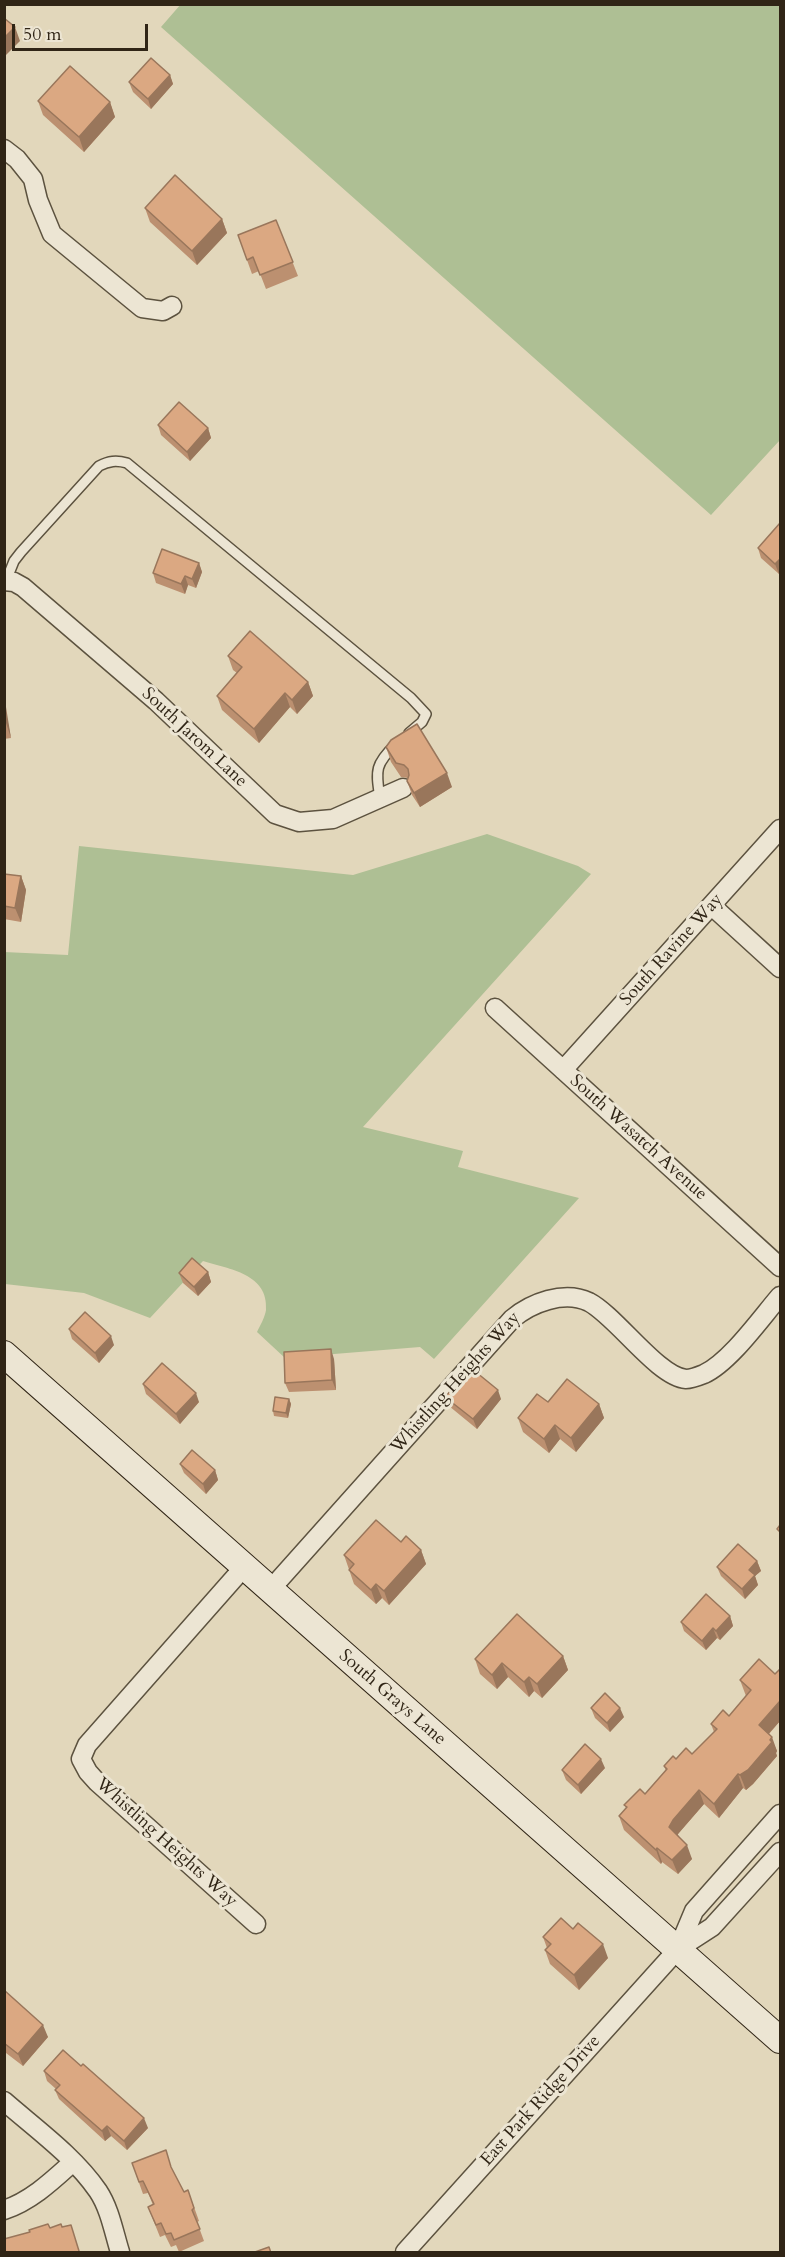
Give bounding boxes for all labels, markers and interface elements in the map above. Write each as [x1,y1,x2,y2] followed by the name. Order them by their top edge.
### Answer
[15,12,152,50] scale bar
[23,22,62,47] text: 50 m
[137,684,251,792] street label: South Jarom Lane
[616,889,728,1011] street label: South Ravine Way
[565,1071,711,1205] street label: South Wasatch Avenue
[387,1308,525,1458] street label: Whistling Heights Way
[334,1646,450,1750] street label: South Grays Lane
[91,1774,241,1912] street label: Whistling Heights Way
[477,2031,605,2171] street label: East Park Ridge Drive

